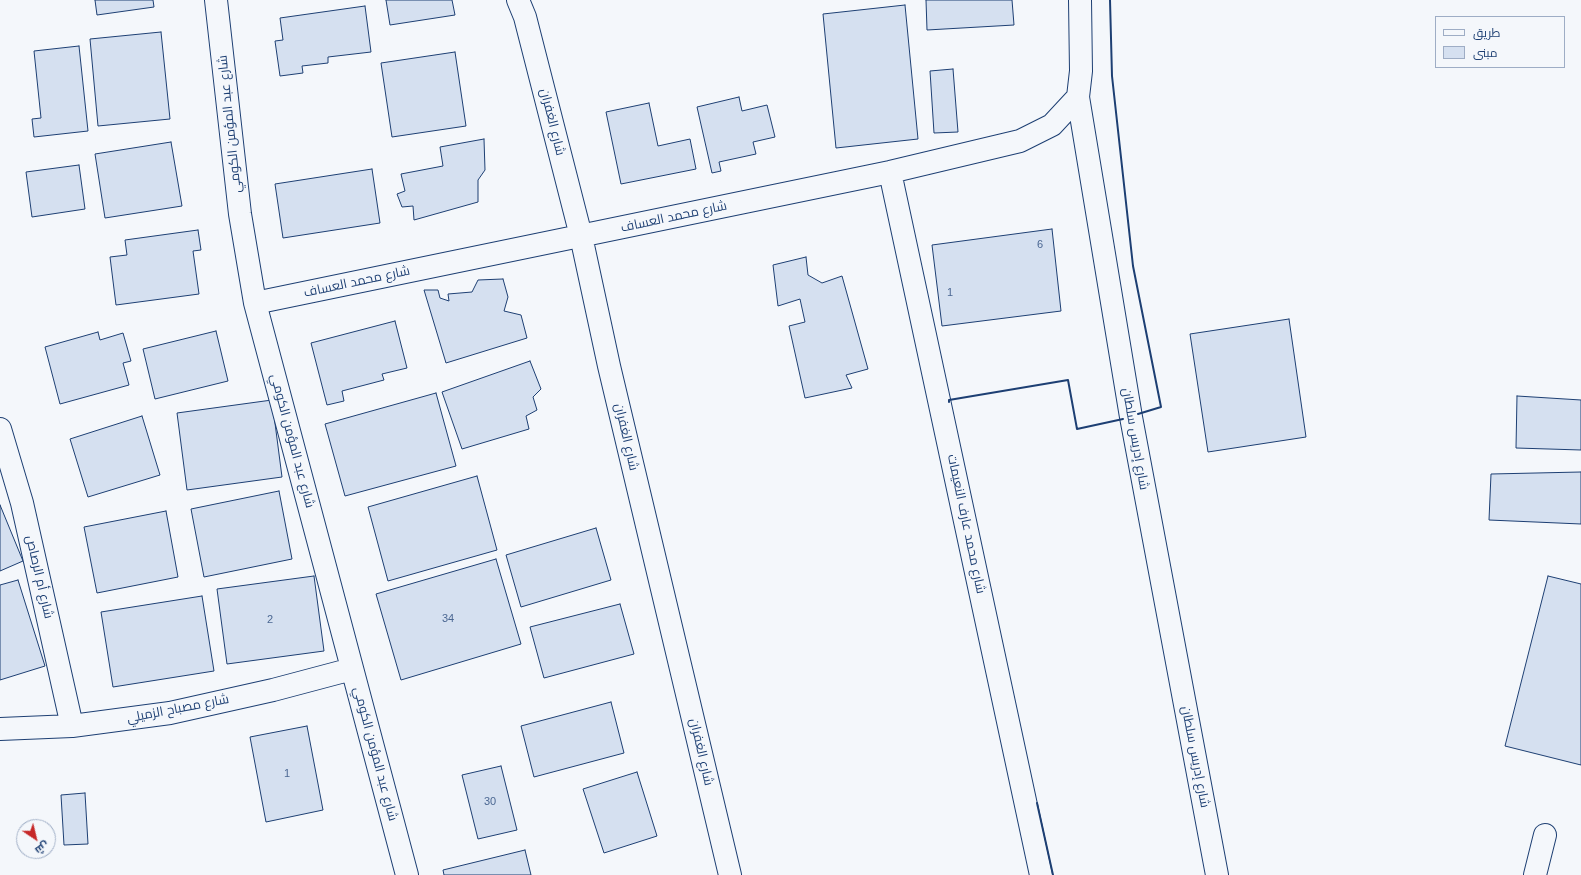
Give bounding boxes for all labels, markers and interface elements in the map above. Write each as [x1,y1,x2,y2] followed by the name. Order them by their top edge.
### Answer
[1435,16,1565,68] legend
[1473,26,1500,40] text: طريق
[1473,46,1498,60] text: مبنى
[215,54,245,194] street label: شارع عبد المؤمن الكومي
[536,87,568,157] street label: شارع الغفران
[620,198,728,236] street label: شارع محمد العساف
[1037,238,1043,252] house number: 6
[303,263,411,301] street label: شارع محمد العساف
[947,286,953,300] house number: 1
[267,372,317,510] street label: شارع عبد المؤمن الكومي
[1118,387,1152,491] street label: شارع إدريس سلطان
[611,402,641,472] street label: شارع الغفران
[944,453,988,595] street label: شارع محمد عارف النعيمات
[22,534,56,620] street label: شارع أم الرصاص
[442,612,454,626] house number: 34
[267,613,273,627] house number: 2
[350,685,400,823] street label: شارع عبد المؤمن الكومي
[126,691,230,727] street label: شارع مصباح الزميلي
[1177,705,1213,809] street label: شارع إدريس سلطان
[686,717,716,787] street label: شارع الغفران
[284,767,290,781] house number: 1
[484,795,496,809] house number: 30
[16,819,56,859] north arrow
[33,839,52,857] text: ش

